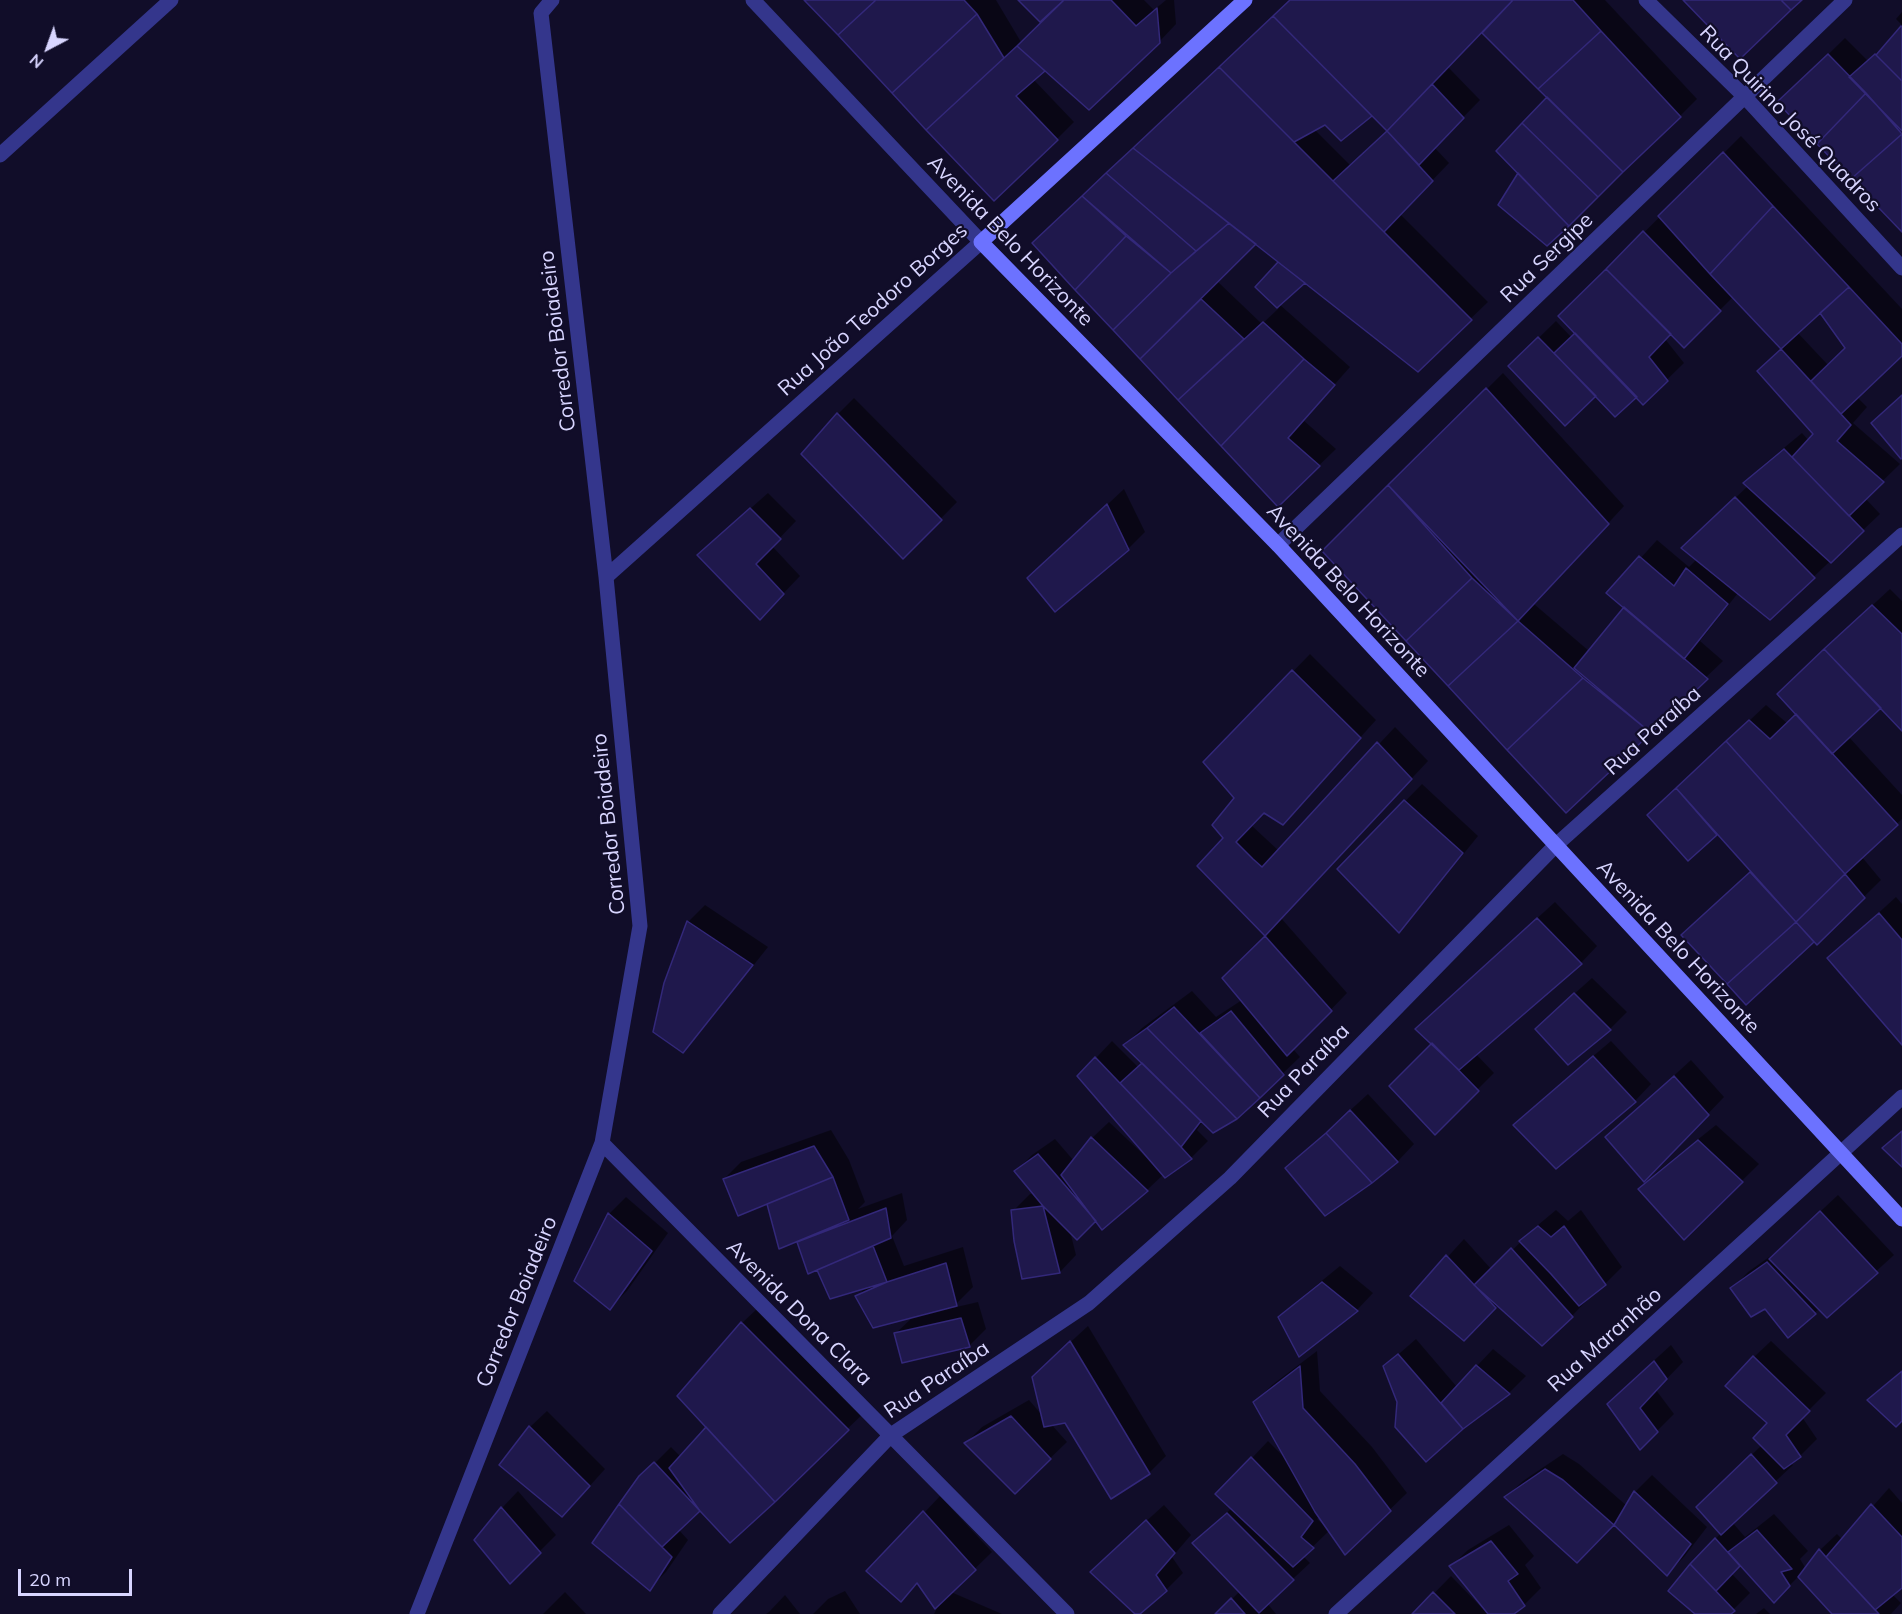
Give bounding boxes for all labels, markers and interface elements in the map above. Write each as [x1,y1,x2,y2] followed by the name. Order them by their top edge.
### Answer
[18,18,78,78] north arrow
[1694,20,1886,218] street label: Rua Quirino José Quadros
[25,50,47,73] text: N
[922,150,1098,332] street label: Avenida Belo Horizonte
[1496,208,1598,308] street label: Rua Sergipe
[773,218,973,402] street label: Rua João Teodoro Borges
[534,249,582,433] street label: Corredor Boiadeiro
[1261,499,1435,683] street label: Avenida Belo Horizonte
[1600,681,1706,781] street label: Rua Paraíba
[587,732,631,916] street label: Corredor Boiadeiro
[1591,855,1765,1039] street label: Avenida Belo Horizonte
[1253,1019,1355,1123] street label: Rua Paraíba
[471,1213,563,1391] street label: Corredor Boiadeiro
[721,1235,877,1391] street label: Avenida Dona Clara
[1543,1282,1667,1398] street label: Rua Maranhão
[880,1336,994,1424] street label: Rua Paraíba
[21,1557,135,1595] scale bar
[29,1568,71,1591] text: 20 m

